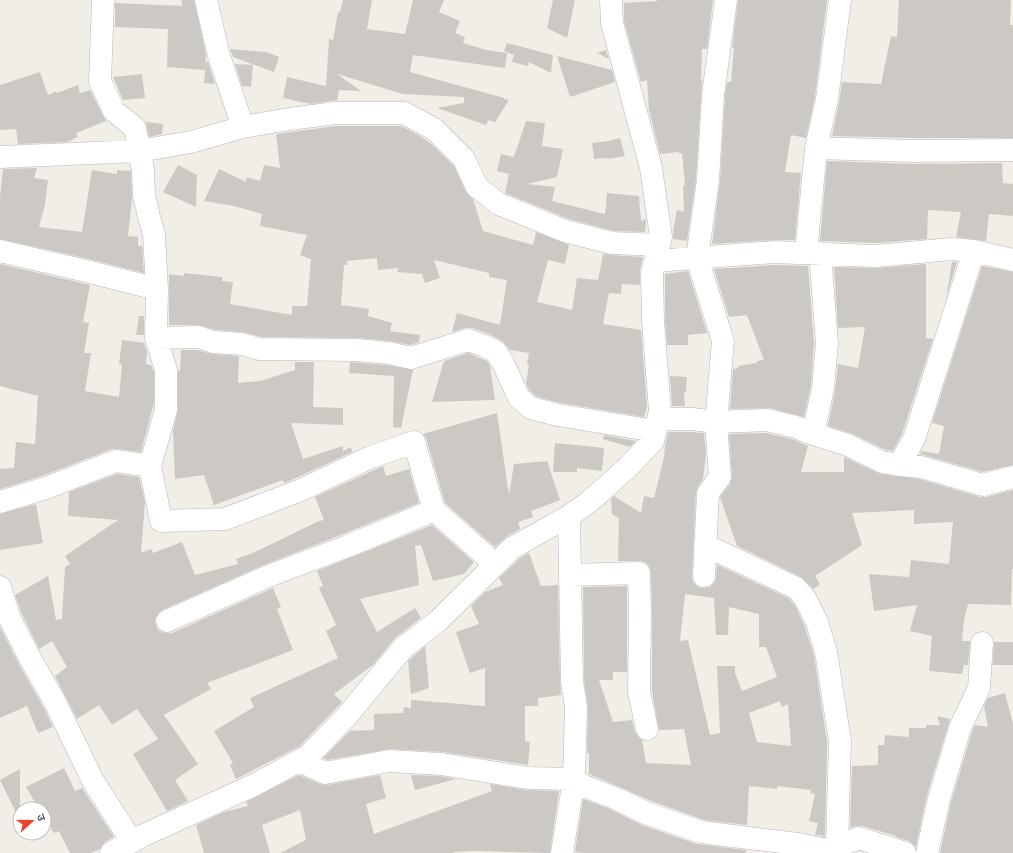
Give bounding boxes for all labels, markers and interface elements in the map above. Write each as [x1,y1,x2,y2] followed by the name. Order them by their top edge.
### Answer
[12,801,52,841] north arrow
[34,812,48,823] text: उ

